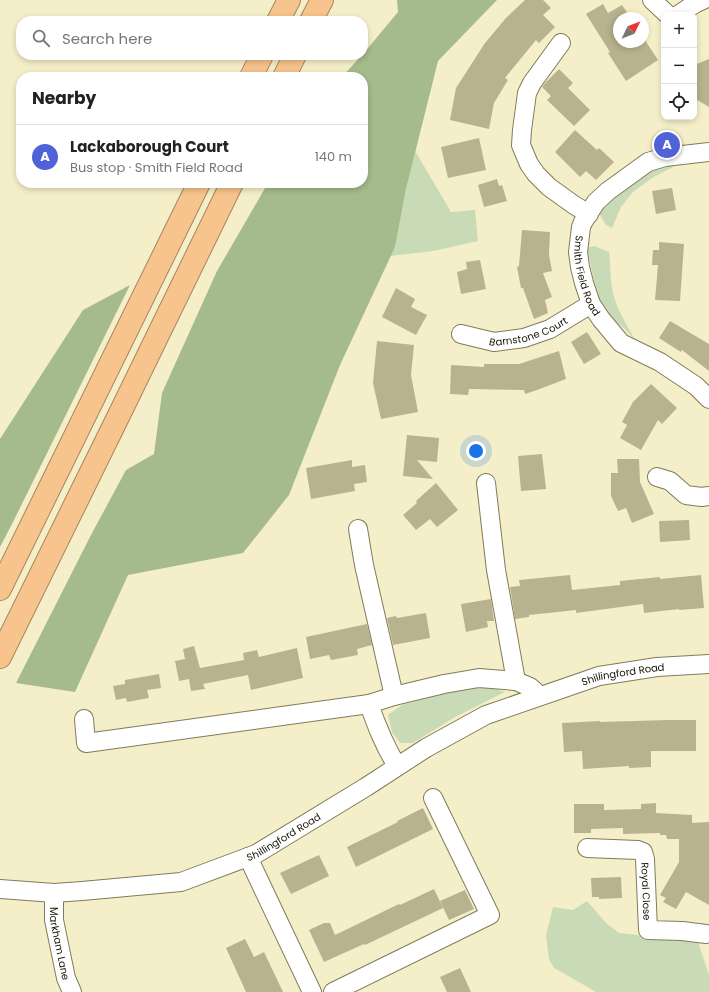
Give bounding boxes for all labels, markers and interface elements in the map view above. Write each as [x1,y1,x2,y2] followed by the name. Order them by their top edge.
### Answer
[613,12,649,48] north arrow
[661,12,697,120] map controls
[661,12,697,48] button: +
[16,16,368,60] search box
[30,27,52,49] icon: search
[62,28,152,49] text: Search here
[661,48,697,84] button: −
[661,84,697,120] button: locate
[32,86,96,110] text: Nearby
[654,130,680,160] pin: A
[70,136,229,157] text: Lackaborough Court
[40,147,50,166] text: A
[315,147,352,166] text: 140 m
[70,158,243,177] text: Bus stop · Smith Field Road
[571,235,604,319] street label: Smith Field Road
[488,313,570,350] street label: Barnstone Court
[466,441,486,461] your location
[579,659,665,689] street label: Shillingford Road
[244,809,323,864] street label: Shillingford Road
[638,862,655,921] street label: Royal Close
[47,907,74,981] street label: Markham Lane

